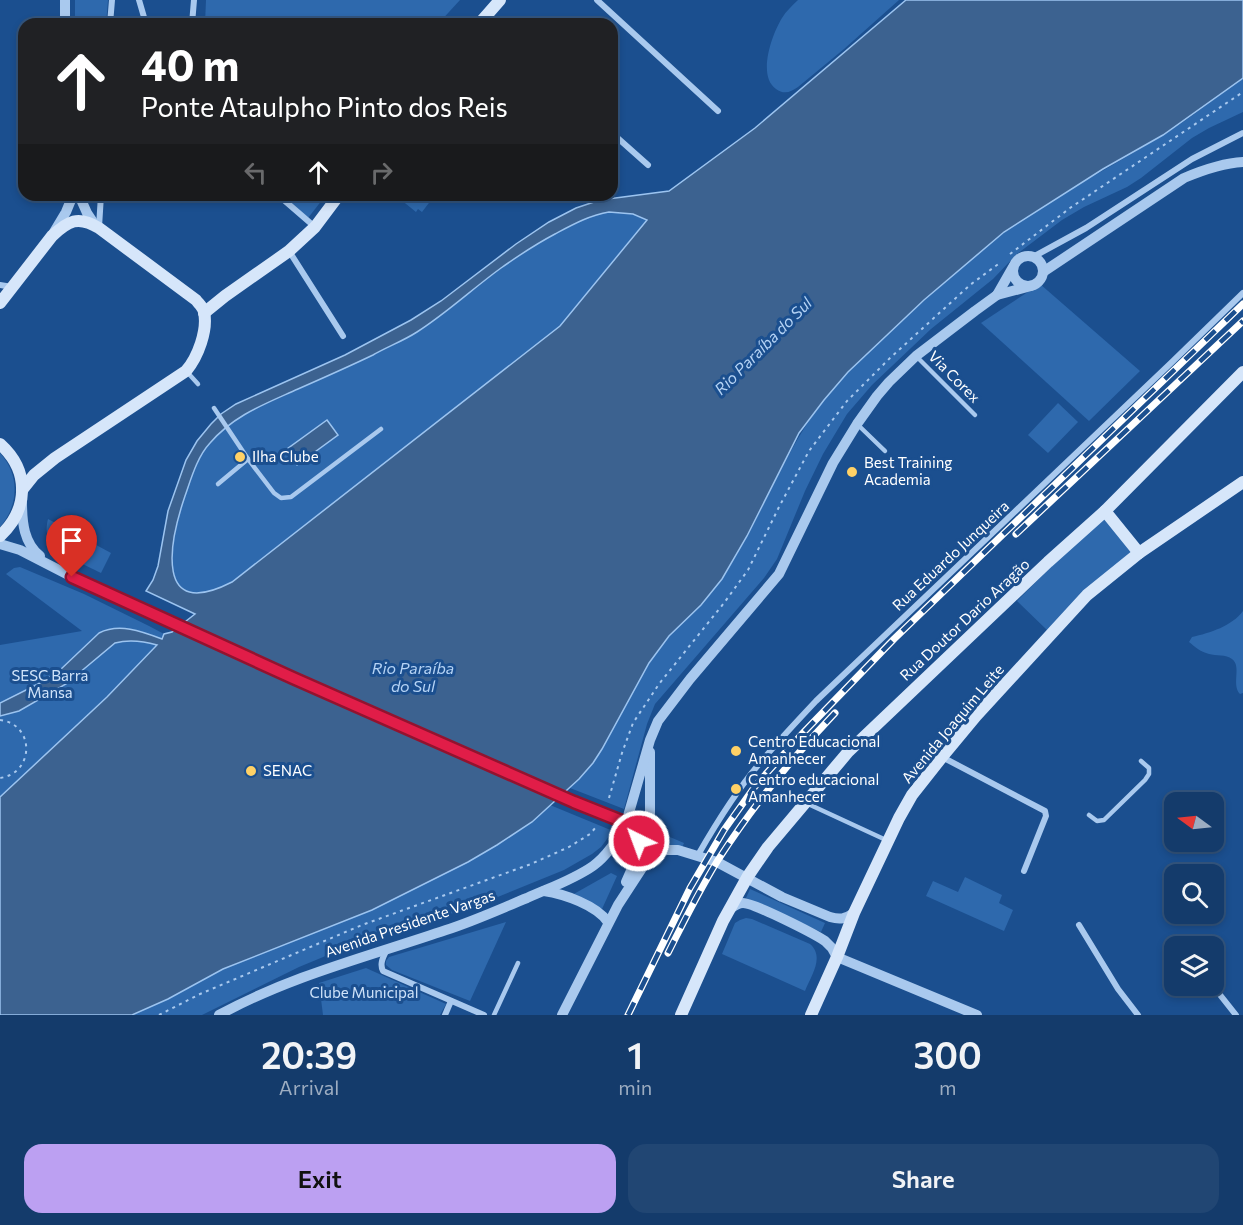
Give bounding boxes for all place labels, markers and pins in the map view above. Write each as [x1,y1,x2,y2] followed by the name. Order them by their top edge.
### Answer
[252,447,319,465] place label: Ilha Clube
[233,450,247,464] marker: Ilha Clube
[864,453,952,488] place label: Best Training Academia
[845,465,859,479] marker: Best Training Academia
[46,515,97,577] pin
[748,732,880,767] place label: Centro Educacional Amanhecer
[729,744,743,758] marker: Centro Educacional Amanhecer
[263,761,312,779] place label: SENAC
[244,764,258,778] marker: SENAC
[748,770,879,805] place label: Centro educacional Amanhecer
[729,782,743,796] marker: Centro educacional Amanhecer

